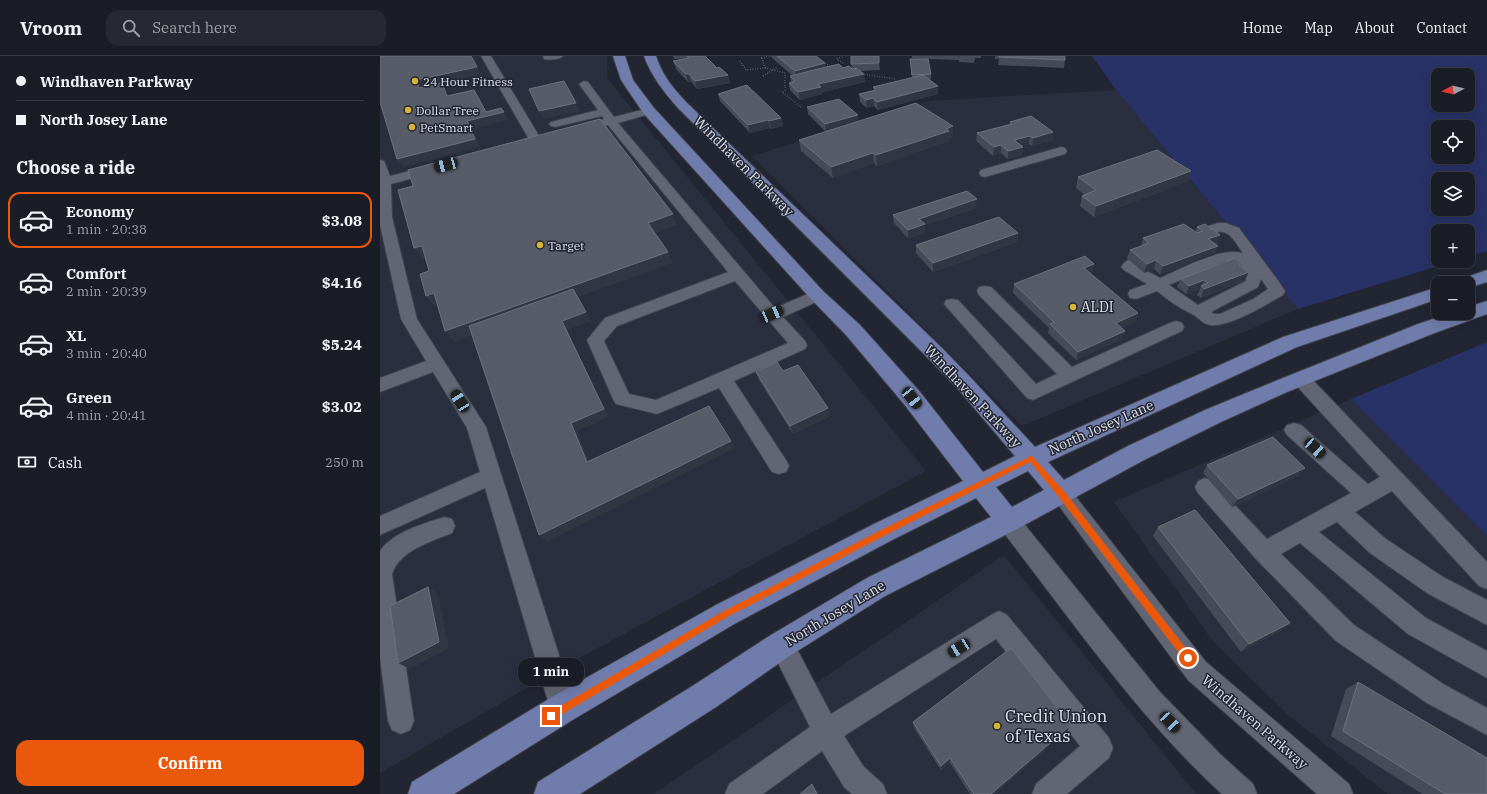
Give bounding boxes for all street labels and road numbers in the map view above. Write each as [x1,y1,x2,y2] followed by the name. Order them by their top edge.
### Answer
[690,112,798,220] street label: Windhaven Parkway
[920,341,1026,452] street label: Windhaven Parkway
[1045,396,1157,458] street label: North Josey Lane
[782,576,888,650] street label: North Josey Lane
[1198,671,1312,773] street label: Windhaven Parkway

